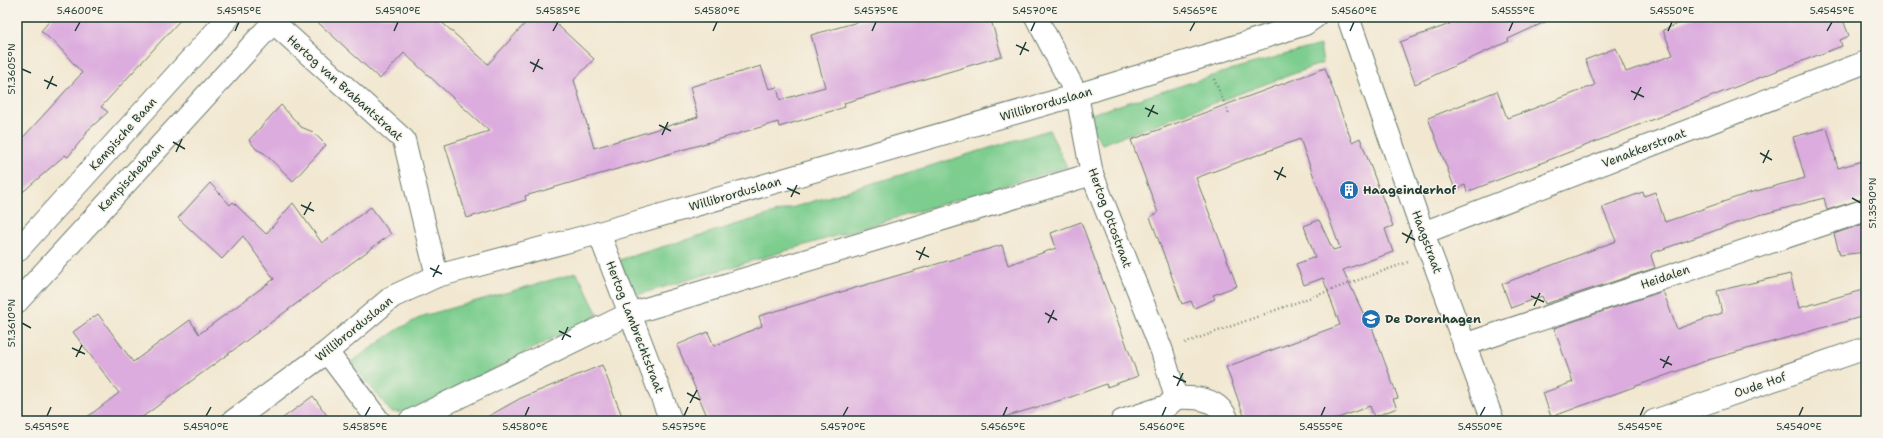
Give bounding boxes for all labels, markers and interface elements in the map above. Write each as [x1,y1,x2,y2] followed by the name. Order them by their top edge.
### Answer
[57,4,103,17] text: 5.4600°E
[217,4,261,17] text: 5.4595°E
[375,4,421,17] text: 5.4590°E
[536,4,580,17] text: 5.4585°E
[694,4,740,17] text: 5.4580°E
[854,4,898,17] text: 5.4575°E
[1012,4,1058,17] text: 5.4570°E
[1173,4,1217,17] text: 5.4565°E
[1331,4,1377,17] text: 5.4560°E
[1491,4,1535,17] text: 5.4555°E
[1650,4,1694,17] text: 5.4550°E
[1810,4,1854,17] text: 5.4545°E
[283,31,407,145] street label: Hertog van Brabantstraat
[5,43,18,95] text: 51.3605°N
[998,83,1094,125] street label: Willibrorduslaan
[86,94,160,174] street label: Kempische Baan
[1600,125,1688,171] street label: Venakkerstraat
[95,139,167,215] street label: Kempischebaan
[1084,166,1136,270] street label: Hertog Ottostraat
[687,173,783,215] street label: Willibrorduslaan
[1866,178,1879,228] text: 51.3590°N
[1338,179,1360,201] building icon: Haageinderhof
[1363,182,1456,198] place label: Haageinderhof
[1408,208,1446,276] street label: Haagstraat
[602,258,668,396] street label: Hertog Lambrechtstraat
[1638,261,1692,293] street label: Heidalen
[312,293,396,365] street label: Willibrorduslaan
[5,299,18,347] text: 51.3610°N
[1360,308,1382,330] school or university icon: De Dorenhagen
[1385,311,1481,327] place label: De Dorenhagen
[1732,368,1789,401] street label: Oude Hof
[25,420,69,433] text: 5.4595°E
[183,420,229,433] text: 5.4590°E
[343,420,387,433] text: 5.4585°E
[502,420,548,433] text: 5.4580°E
[662,420,706,433] text: 5.4575°E
[820,420,866,433] text: 5.4570°E
[981,420,1025,433] text: 5.4565°E
[1139,420,1185,433] text: 5.4560°E
[1299,420,1343,433] text: 5.4555°E
[1458,420,1502,433] text: 5.4550°E
[1618,420,1662,433] text: 5.4545°E
[1776,420,1822,433] text: 5.4540°E

